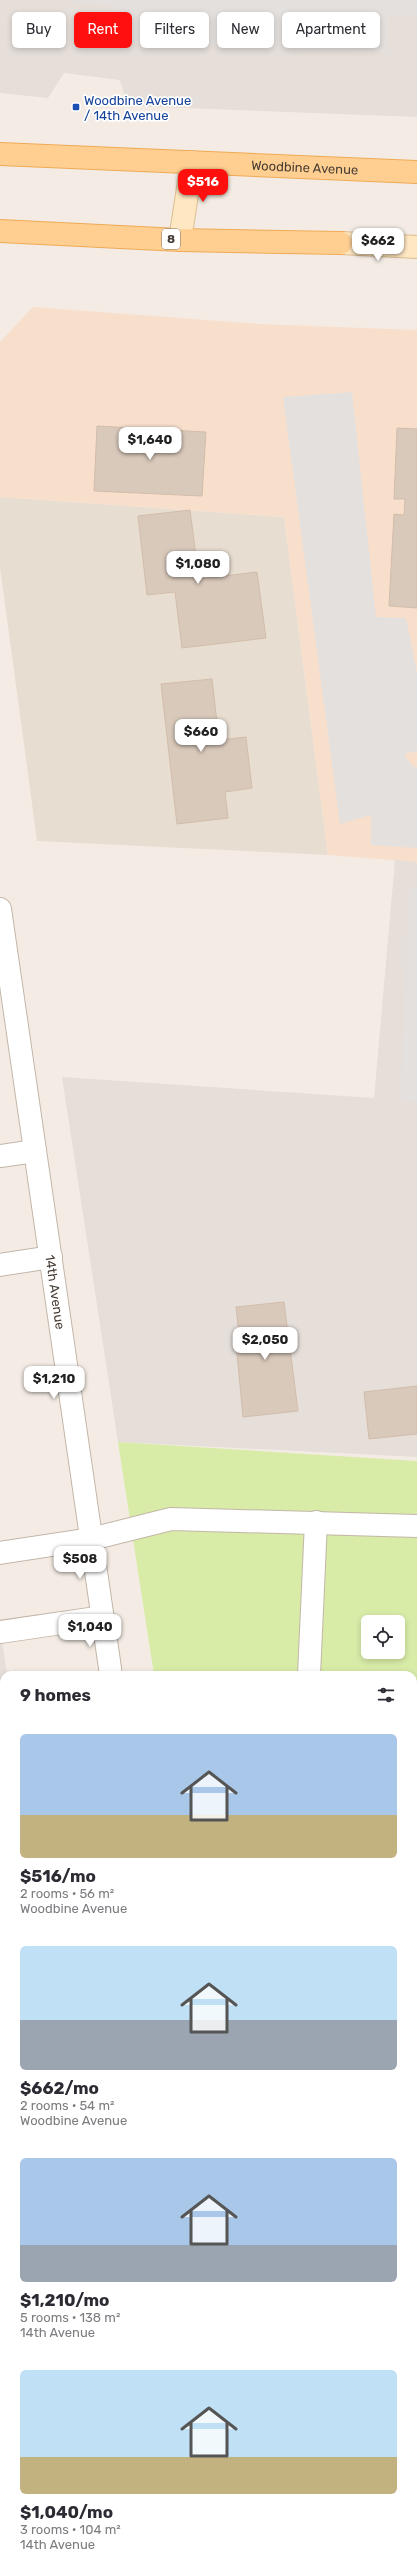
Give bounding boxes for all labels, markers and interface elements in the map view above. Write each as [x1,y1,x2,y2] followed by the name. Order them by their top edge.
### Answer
[12,12,66,48] chip: Buy
[74,12,132,48] chip: Rent
[140,12,209,48] chip: Filters
[217,12,274,48] chip: New
[282,12,380,48] chip: Apartment
[84,93,191,123] place label: Woodbine Avenue / 14th Avenue
[71,102,81,112] marker: Woodbine Avenue / 14th Avenue
[251,158,359,177] street label: Woodbine Avenue
[179,169,227,203] pin: $516
[187,174,219,189] text: $516
[354,228,402,262] pin: $662
[162,229,180,249] road number: 8
[361,233,395,248] text: $662
[117,427,183,461] pin: $1,640
[128,432,172,447] text: $1,640
[165,551,231,585] pin: $1,080
[175,556,221,571] text: $1,080
[177,719,225,753] pin: $660
[184,724,218,739] text: $660
[42,1254,68,1330] street label: 14th Avenue
[232,1327,298,1361] pin: $2,050
[242,1332,288,1347] text: $2,050
[21,1366,87,1400] pin: $1,210
[33,1371,75,1386] text: $1,210
[56,1546,104,1580] pin: $508
[63,1551,97,1566] text: $508
[57,1614,123,1648] pin: $1,040
[361,1615,405,1659] map controls
[361,1615,405,1659] button: locate
[67,1619,113,1634] text: $1,040
[375,1684,397,1706] icon: filters
[20,1685,91,1705] text: 9 homes
[173,1760,245,1832] icon: home
[20,1866,96,1886] text: $516/mo
[20,1886,114,1901] text: 2 rooms · 56 m²
[20,1901,127,1916] text: Woodbine Avenue
[173,1972,245,2044] icon: home
[20,2078,99,2098] text: $662/mo
[20,2098,114,2113] text: 2 rooms · 54 m²
[20,2113,127,2128] text: Woodbine Avenue
[173,2184,245,2256] icon: home
[20,2290,109,2310] text: $1,210/mo
[20,2310,120,2325] text: 5 rooms · 138 m²
[20,2325,95,2340] text: 14th Avenue
[173,2396,245,2468] icon: home
[20,2502,113,2522] text: $1,040/mo
[20,2522,121,2537] text: 3 rooms · 104 m²
[20,2537,95,2552] text: 14th Avenue

